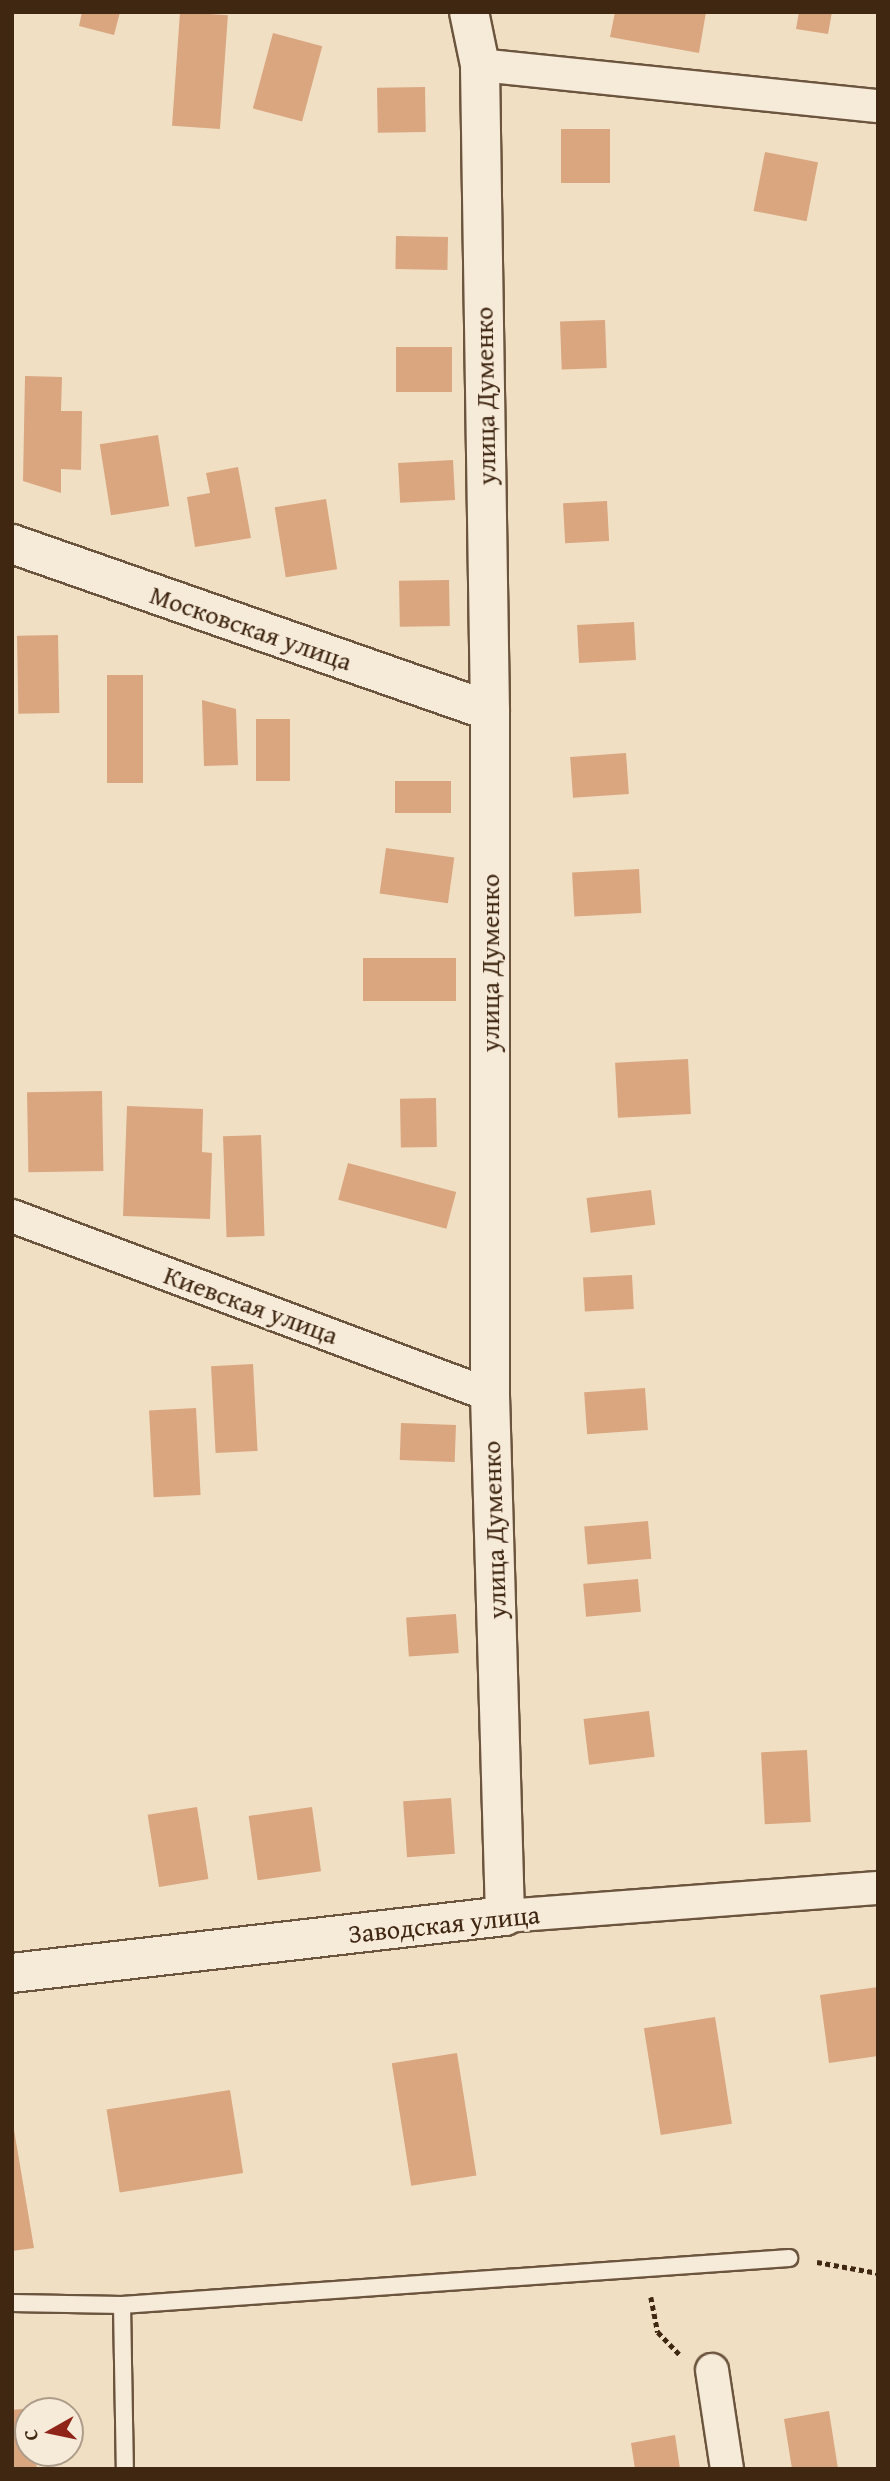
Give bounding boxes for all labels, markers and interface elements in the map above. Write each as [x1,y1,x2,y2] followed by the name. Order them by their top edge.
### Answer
[468,306,502,486] street label: улица Думенко
[146,579,356,677] street label: Московская улица
[474,874,506,1052] street label: улица Думенко
[160,1259,342,1351] street label: Киевская улица
[475,1440,513,1620] street label: улица Думенко
[347,1898,541,1950] street label: Заводская улица
[14,2397,84,2467] north arrow
[16,2427,45,2442] text: С

